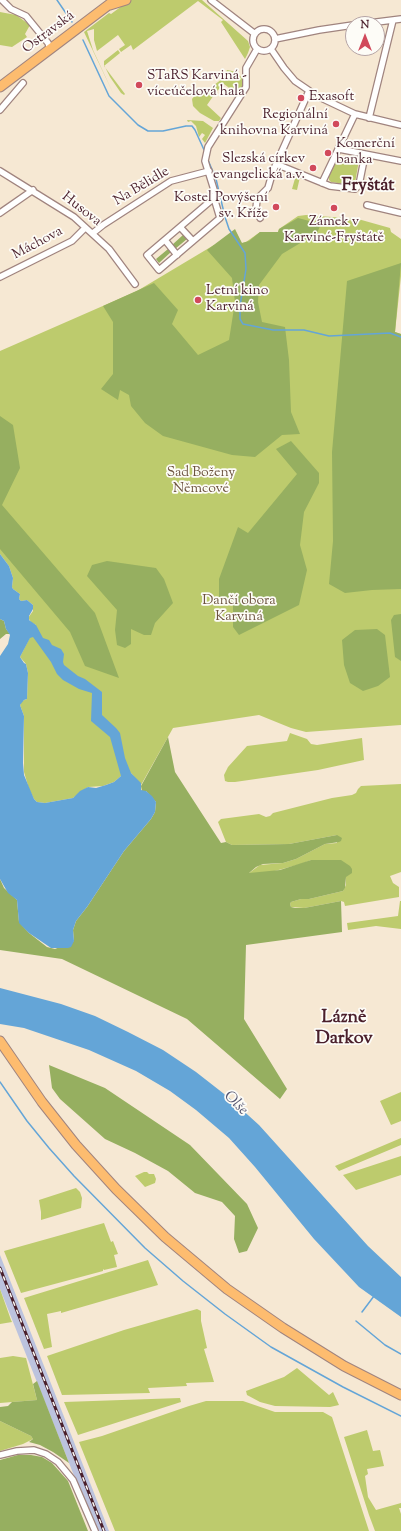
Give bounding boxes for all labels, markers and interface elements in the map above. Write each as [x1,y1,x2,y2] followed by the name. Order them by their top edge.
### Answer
[20,8,78,58] street label: Ostravská
[345,16,385,56] north arrow
[361,17,369,33] text: N
[147,69,247,102] place label: STaRS Karviná - víceúčelová hala
[134,80,144,90] marker: STaRS Karviná - víceúčelová hala
[309,90,354,106] place label: Exasoft
[296,93,306,103] marker: Exasoft
[220,108,328,140] place label: Regionální knihovna Karviná
[331,119,341,129] marker: Regionální knihovna Karviná
[336,137,395,170] place label: Komerční banka
[323,148,333,158] marker: Komerční banka
[213,152,305,184] place label: Slezská církev evangelická a.v.
[308,163,318,173] marker: Slezská církev evangelická a.v.
[111,164,173,210] street label: Na Bělidle
[342,176,394,198] district label: Fryštát
[58,189,104,231] street label: Husova
[174,191,268,224] place label: Kostel Povýšení sv. Kříže
[271,202,281,212] marker: Kostel Povýšení sv. Kříže
[329,203,339,213] marker: Zámek v Karviné-Fryštátě
[284,215,384,248] place label: Zámek v Karviné-Fryštátě
[10,224,66,264] street label: Máchova
[206,284,268,316] place label: Letní kino Karviná
[193,295,203,305] marker: Letní kino Karviná
[167,466,235,498] park label: Sad Boženy Němcové
[202,594,276,626] park label: Dančí obora Karviná
[315,1008,373,1050] district label: Lázně Darkov
[219,1088,251,1120] water label: Olše

